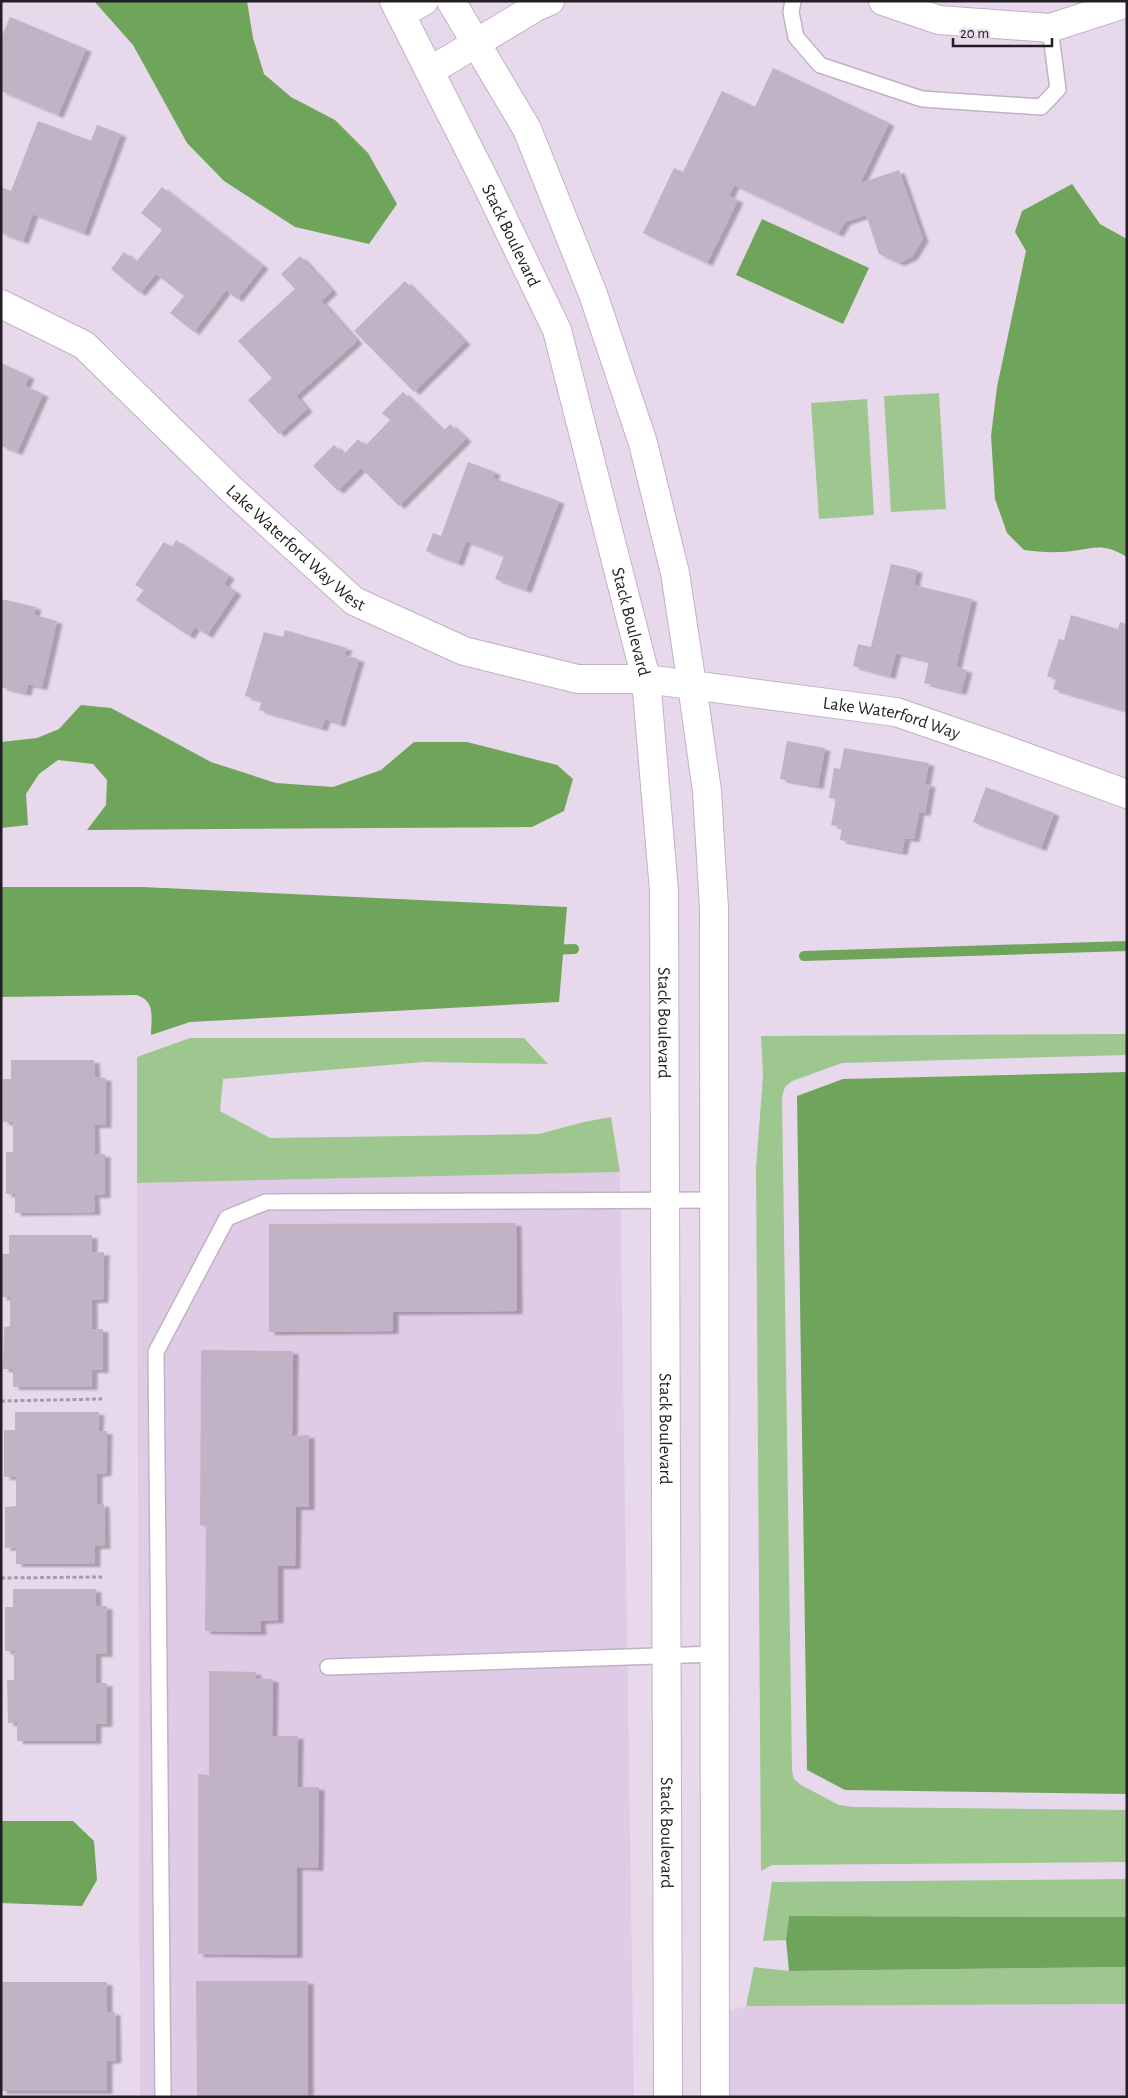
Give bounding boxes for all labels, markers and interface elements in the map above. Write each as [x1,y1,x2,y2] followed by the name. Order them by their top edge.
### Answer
[953,15,1052,47] scale bar
[960,26,989,41] text: 20 m
[478,182,543,290] street label: Stack Boulevard
[222,482,368,615] street label: Lake Waterford Way West
[608,565,653,678] street label: Stack Boulevard
[822,694,963,743] street label: Lake Waterford Way
[654,967,673,1079] street label: Stack Boulevard
[656,1373,674,1485] street label: Stack Boulevard
[657,1777,675,1889] street label: Stack Boulevard

